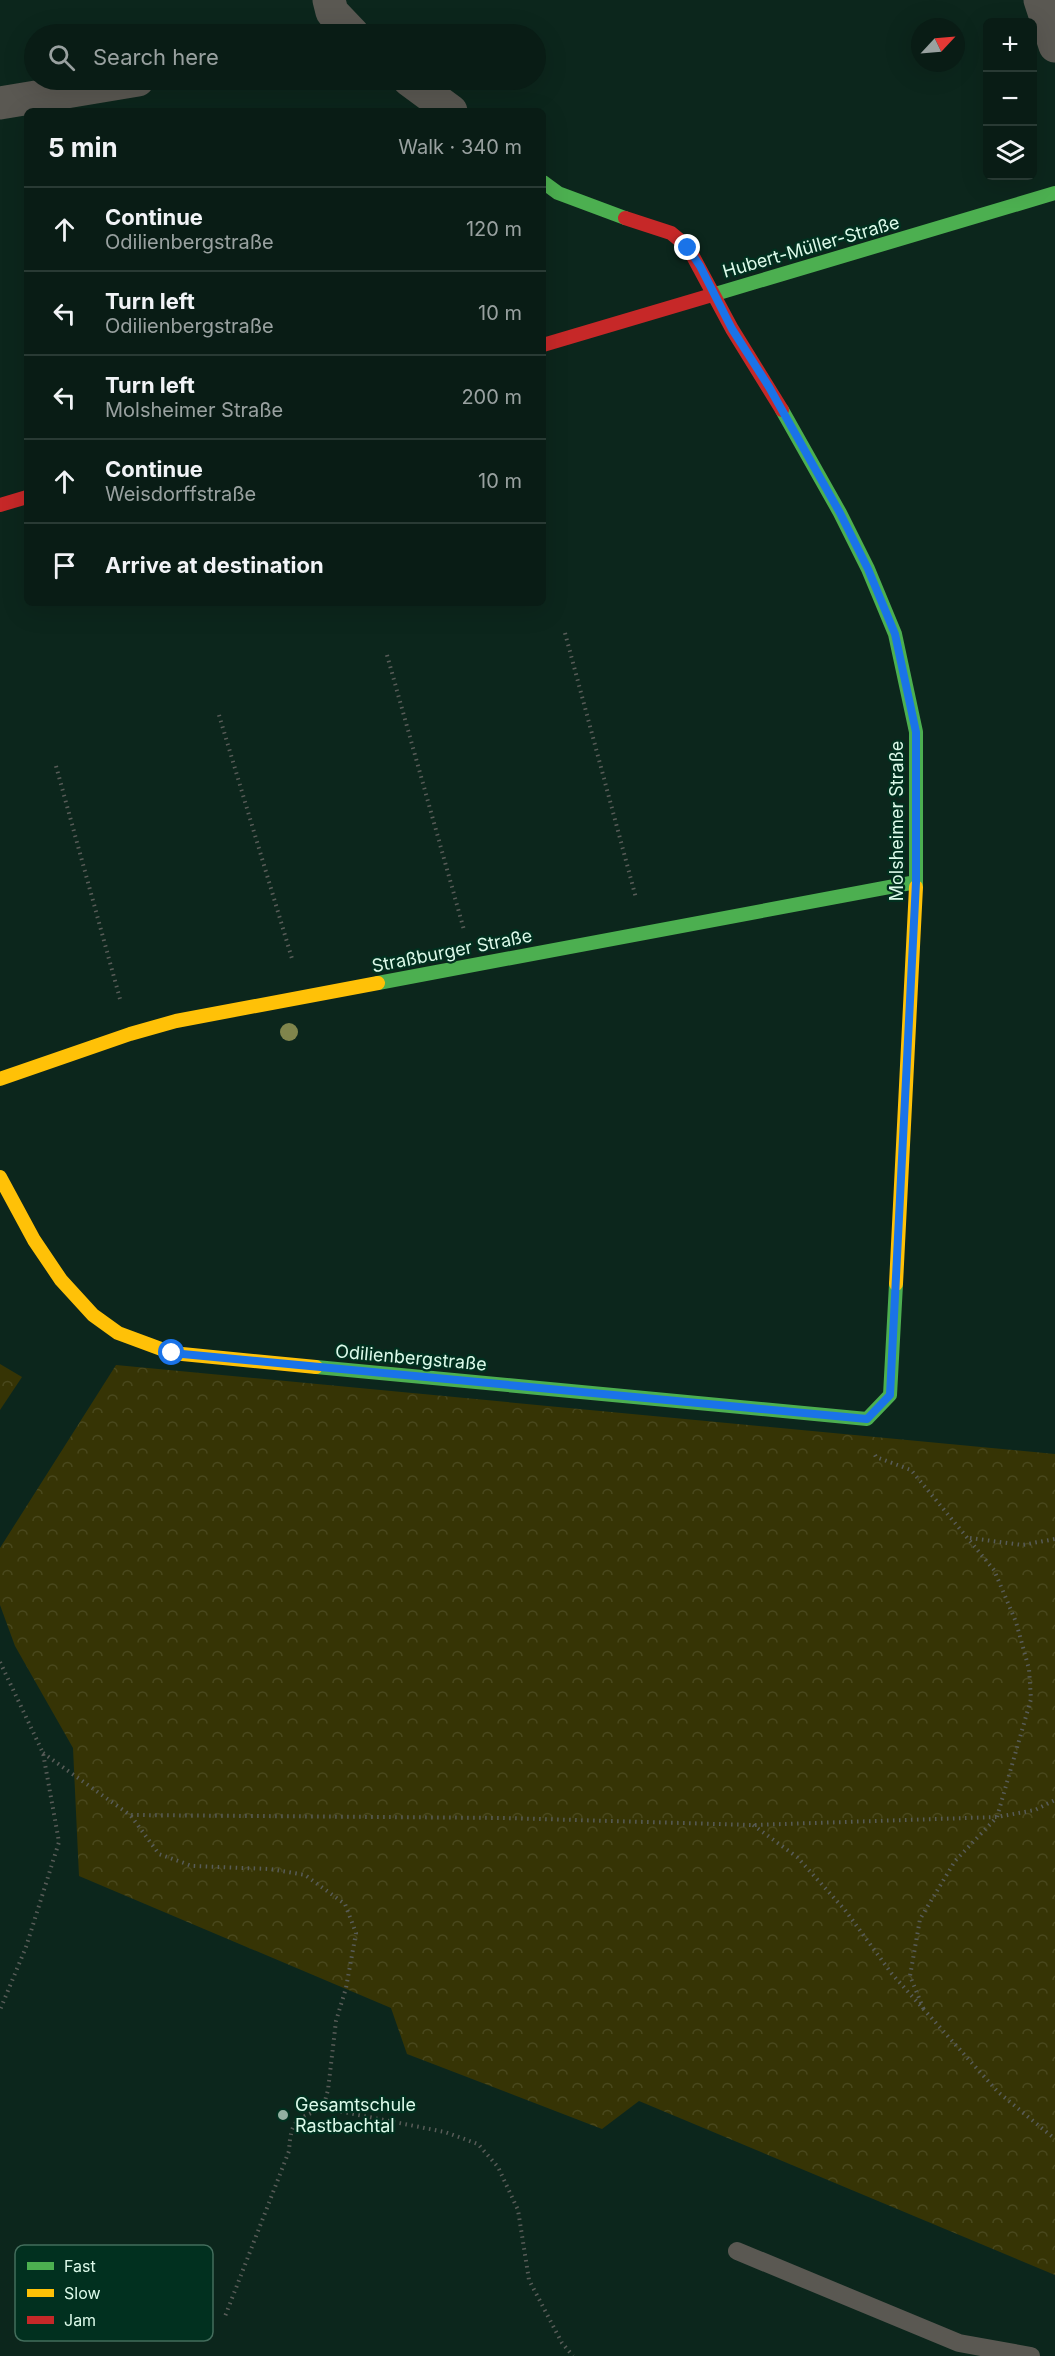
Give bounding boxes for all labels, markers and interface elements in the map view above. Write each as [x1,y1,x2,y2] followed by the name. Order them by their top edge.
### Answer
[911,18,965,72] north arrow
[983,18,1037,180] map controls
[983,18,1037,72] button: +
[24,24,546,90] search box
[45,41,78,74] icon: search
[93,44,219,70] text: Search here
[983,72,1037,126] button: −
[983,126,1037,180] button: layers
[48,132,118,163] text: 5 min
[398,135,522,159] text: Walk · 340 m
[105,204,203,230] text: Continue
[720,211,902,282] street label: Hubert-Müller-Straße
[48,213,81,246] icon: ahead
[466,217,522,241] text: 120 m
[105,230,274,254] text: Odilienbergstraße
[674,234,700,260] route end
[105,288,195,314] text: Turn left
[48,297,81,330] icon: left
[478,301,522,325] text: 10 m
[105,314,274,338] text: Odilienbergstraße
[105,372,195,398] text: Turn left
[48,381,81,414] icon: left
[461,385,522,409] text: 200 m
[105,398,283,422] text: Molsheimer Straße
[105,456,203,482] text: Continue
[48,465,81,498] icon: ahead
[478,469,522,493] text: 10 m
[105,482,256,506] text: Weisdorffstraße
[48,549,81,582] icon: arrive
[105,552,324,578] text: Arrive at destination
[886,741,907,901] street label: Molsheimer Straße
[370,925,534,976] street label: Straßburger Straße
[158,1339,184,1365] route start
[334,1340,488,1375] street label: Odilienbergstraße
[295,2094,416,2136] place label: Gesamtschule Rastbachtal
[276,2108,290,2122] marker: Gesamtschule Rastbachtal
[15,2245,213,2341] legend
[64,2256,96,2276] text: Fast
[64,2283,101,2303] text: Slow
[64,2310,96,2330] text: Jam

